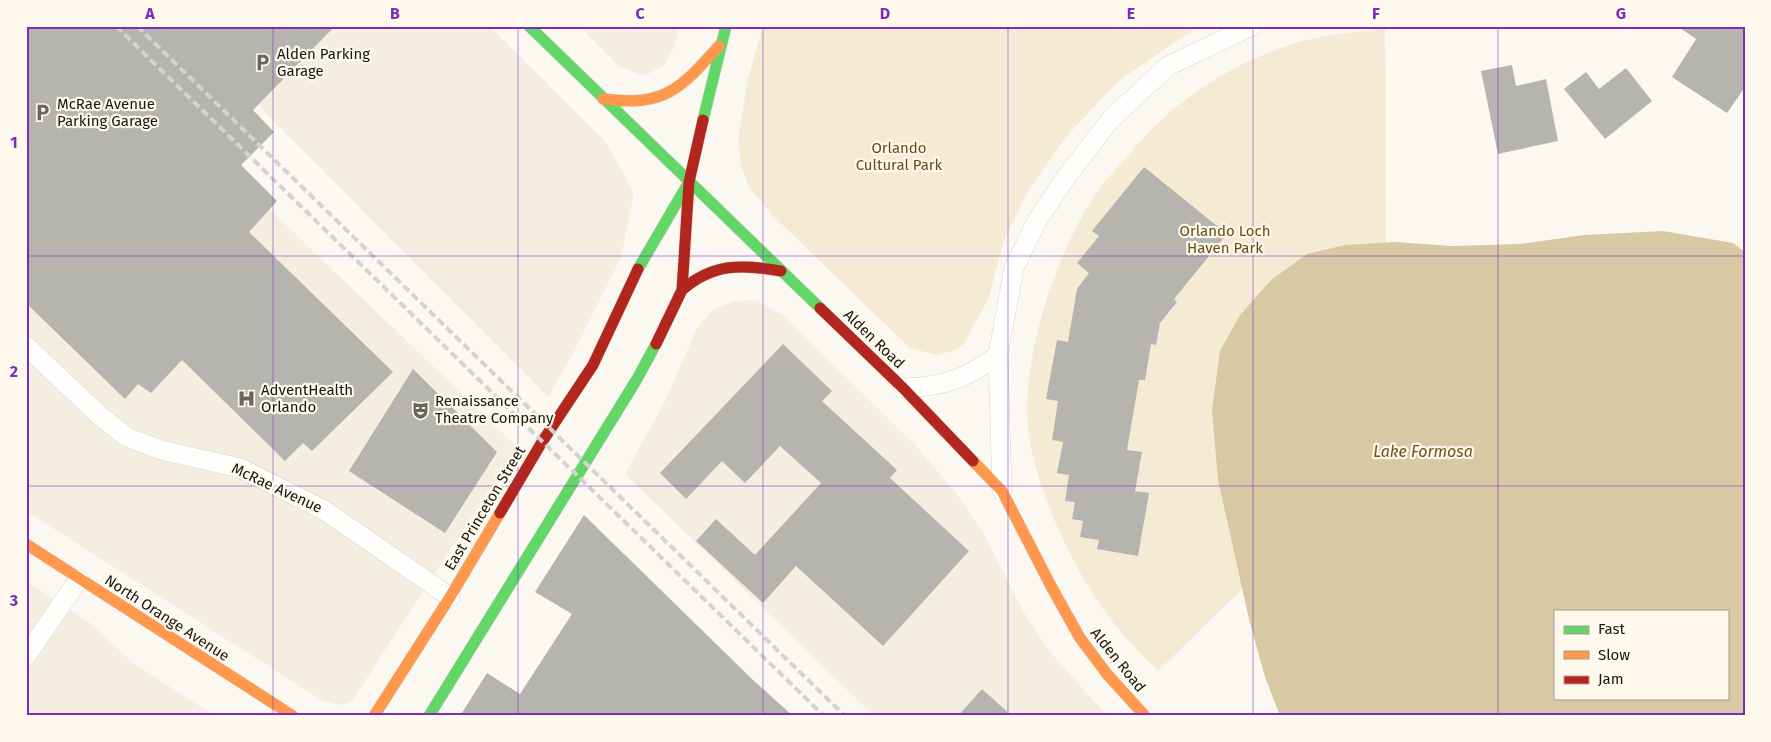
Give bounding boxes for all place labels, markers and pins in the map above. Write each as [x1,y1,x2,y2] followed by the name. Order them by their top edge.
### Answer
[277,45,370,80] place label: Alden Parking Garage
[253,53,273,73] parking icon: Alden Parking Garage
[57,95,158,130] place label: McRae Avenue Parking Garage
[33,103,53,123] parking icon: McRae Avenue Parking Garage
[261,381,353,416] place label: AdventHealth Orlando
[237,389,257,409] hospital icon: AdventHealth Orlando
[435,392,554,427] place label: Renaissance Theatre Company
[411,400,431,420] theatre icon: Renaissance Theatre Company

